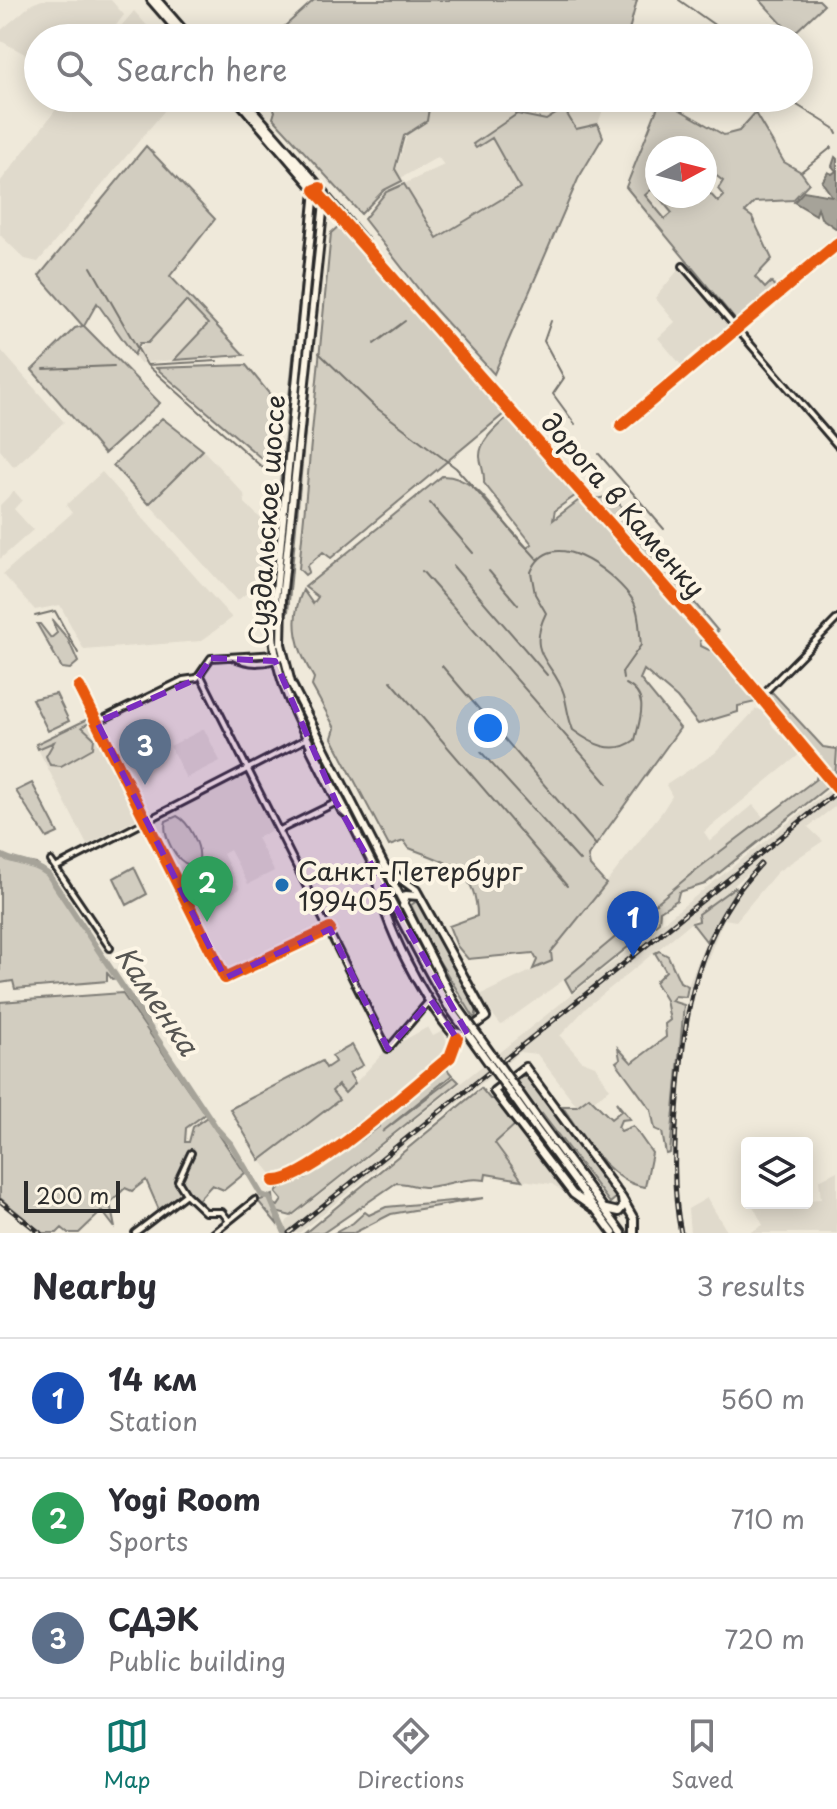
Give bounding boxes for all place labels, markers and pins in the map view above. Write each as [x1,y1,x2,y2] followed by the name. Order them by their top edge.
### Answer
[119,719,171,785] pin: 3
[298,851,523,920] place label: Санкт-Петербург 199405
[181,856,233,922] pin: 2
[273,876,291,894] marker: Санкт-Петербург 199405
[607,891,659,957] pin: 1

